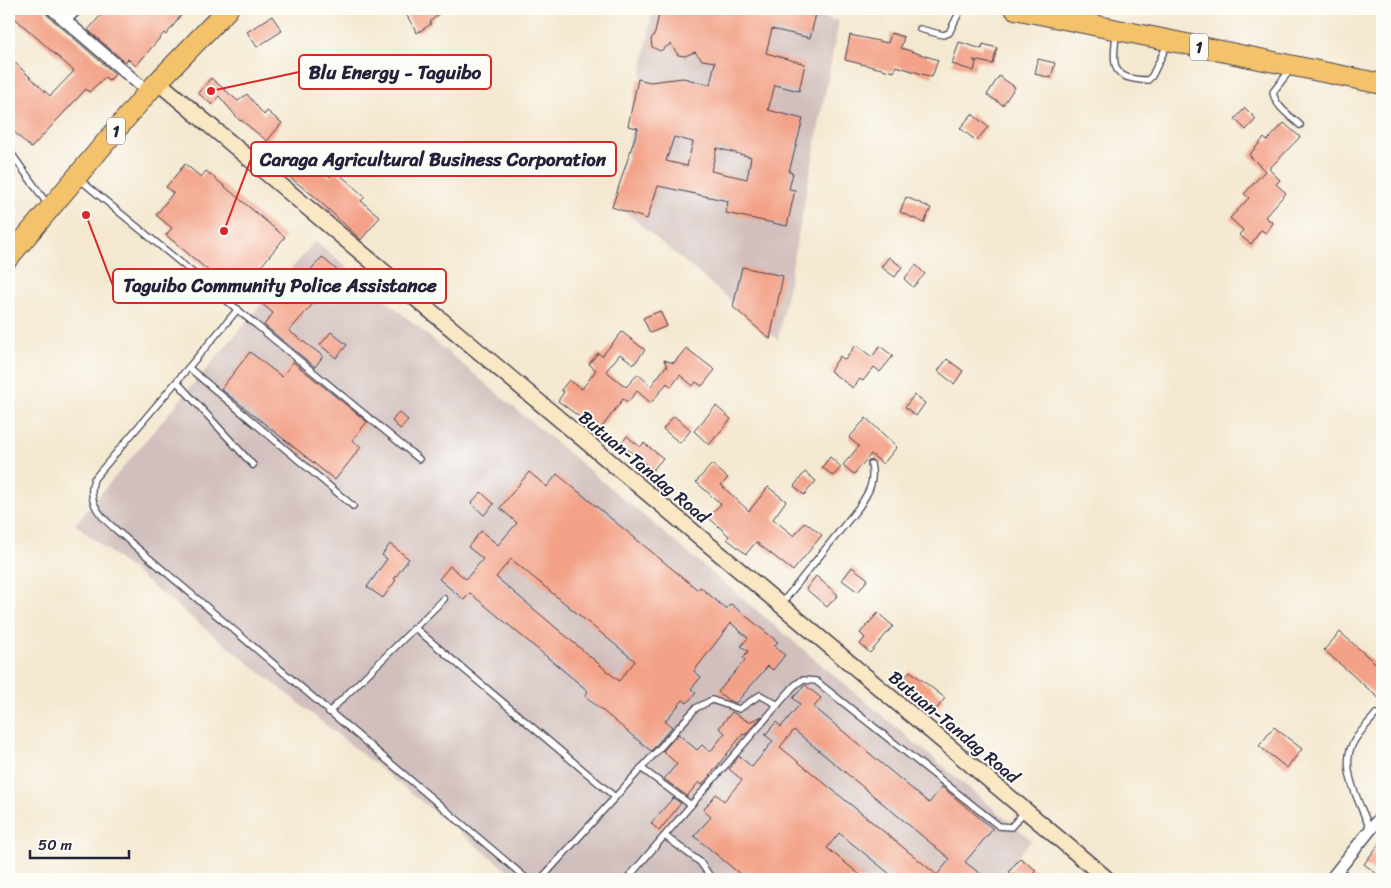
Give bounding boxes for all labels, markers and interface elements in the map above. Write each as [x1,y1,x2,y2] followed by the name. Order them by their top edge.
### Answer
[1190,34,1208,61] road number: 1
[299,55,491,89] callout: Blu Energy - Taguibo
[309,56,482,89] text: Blu Energy - Taguibo
[107,118,125,144] road number: 1
[251,142,616,176] callout: Caraga Agricultural Business Corporation
[259,143,607,176] text: Caraga Agricultural Business Corporation
[113,269,446,303] callout: Taguibo Community Police Assistance
[123,269,437,302] text: Taguibo Community Police Assistance
[571,402,718,533] street label: Butuan-Tandag Road
[881,662,1028,793] street label: Butuan-Tandag Road
[30,828,129,860] scale bar
[38,832,73,858] text: 50 m

